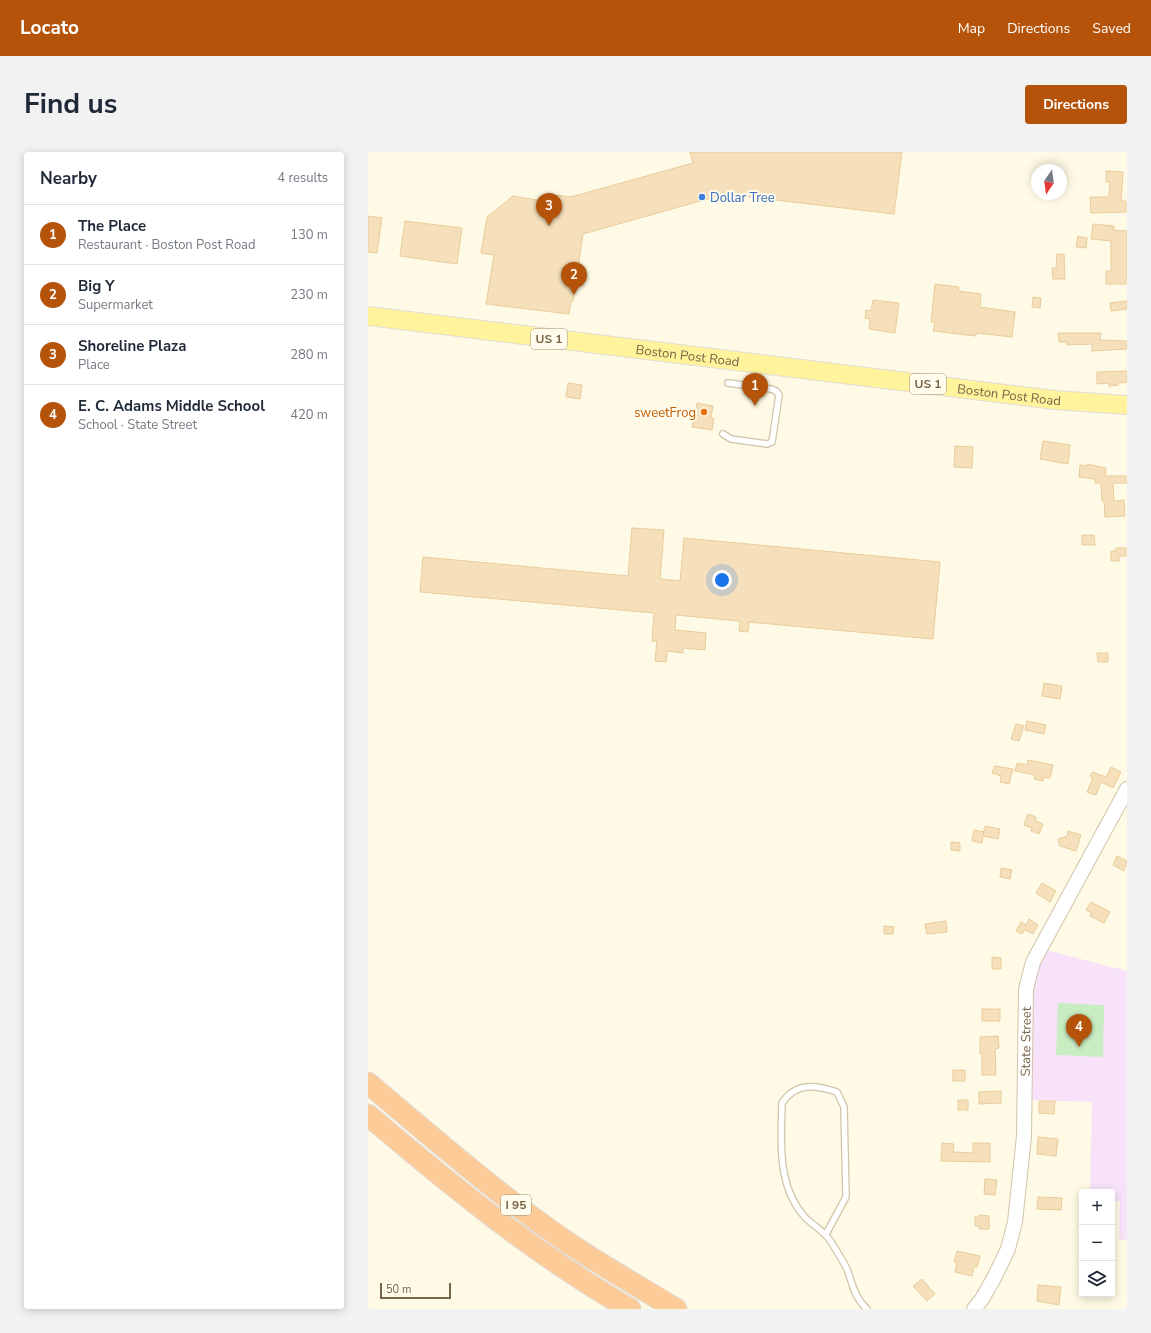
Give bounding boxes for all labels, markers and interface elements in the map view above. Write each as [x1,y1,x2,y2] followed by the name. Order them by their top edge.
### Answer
[20,15,79,41] text: Locato
[958,19,985,38] text: Map
[1007,19,1070,38] text: Directions
[1092,19,1131,38] text: Saved
[24,85,118,123] text: Find us
[1025,85,1127,124] button: Directions
[1031,164,1067,200] north arrow
[40,167,97,190] text: Nearby
[277,169,328,187] text: 4 results
[710,189,775,207] place label: Dollar Tree
[697,192,707,202] marker: Dollar Tree
[536,193,562,226] pin: 3
[78,216,146,236] text: The Place
[49,226,57,244] text: 1
[290,226,328,244] text: 130 m
[78,236,256,254] text: Restaurant · Boston Post Road
[561,262,587,295] pin: 2
[78,276,115,296] text: Big Y
[49,286,57,304] text: 2
[290,286,328,304] text: 230 m
[78,296,153,314] text: Supermarket
[531,329,567,349] road number: US 1
[78,336,186,356] text: Shoreline Plaza
[635,341,740,371] street label: Boston Post Road
[49,346,57,364] text: 3
[290,346,328,364] text: 280 m
[78,356,110,374] text: Place
[742,373,768,406] pin: 1
[910,374,946,394] road number: US 1
[956,380,1062,410] street label: Boston Post Road
[78,396,265,416] text: E. C. Adams Middle School
[634,404,696,422] place label: sweetFrog
[49,406,57,424] text: 4
[290,406,328,424] text: 420 m
[699,407,709,417] marker: sweetFrog
[78,416,197,434] text: School · State Street
[712,570,732,590] your location
[1017,1006,1036,1077] street label: State Street
[1066,1014,1092,1047] pin: 4
[1079,1189,1115,1297] map controls
[1079,1189,1115,1225] button: +
[501,1195,531,1215] road number: I 95
[1079,1225,1115,1261] button: −
[1079,1261,1115,1297] button: layers
[380,1281,451,1300] scale bar
[386,1282,411,1297] text: 50 m

